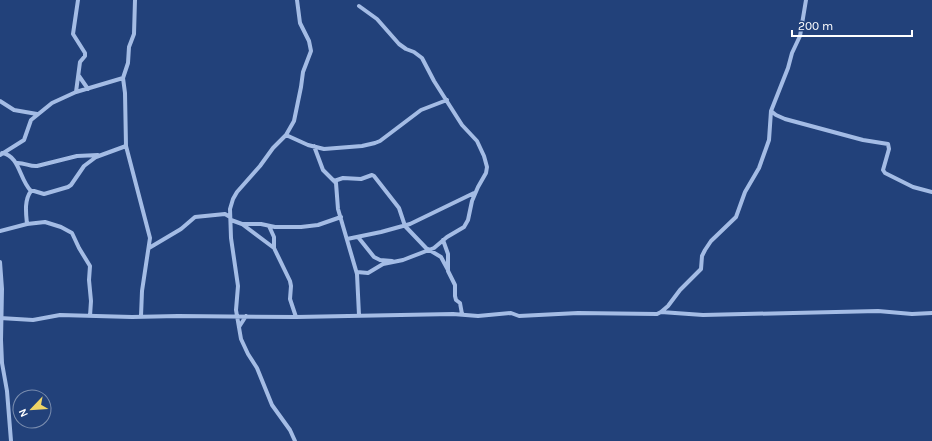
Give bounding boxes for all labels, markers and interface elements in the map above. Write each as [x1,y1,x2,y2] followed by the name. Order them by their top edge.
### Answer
[792,12,912,38] scale bar
[798,19,833,33] text: 200 m
[12,389,52,429] north arrow
[16,407,31,419] text: N

